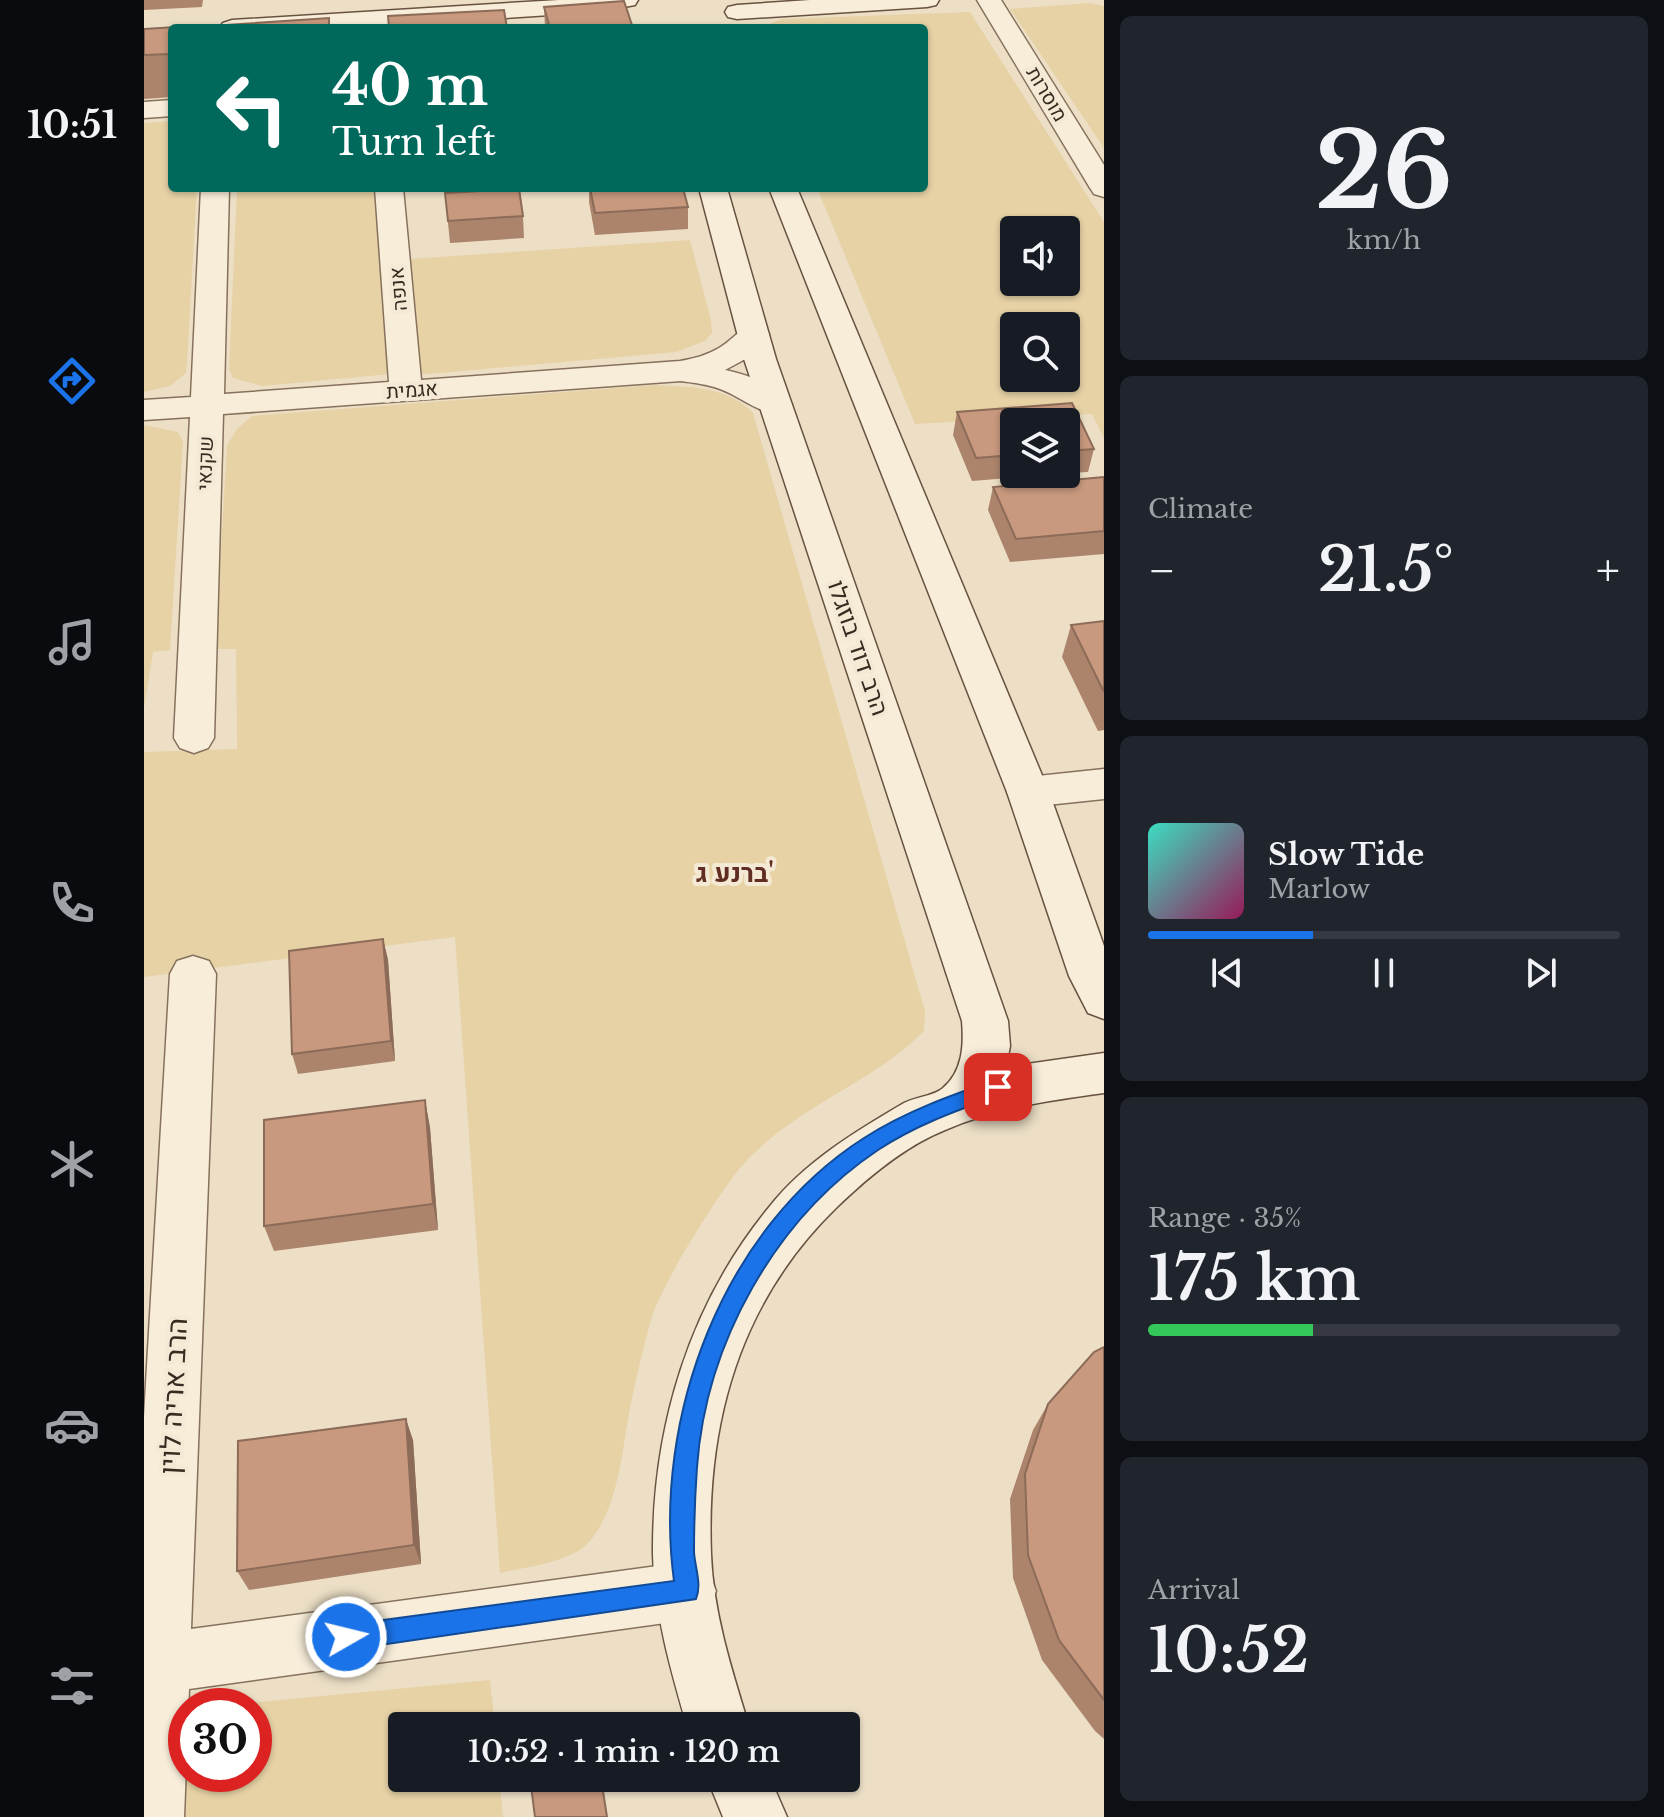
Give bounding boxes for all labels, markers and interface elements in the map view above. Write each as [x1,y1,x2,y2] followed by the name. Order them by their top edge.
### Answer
[332,51,488,120] text: 40 m
[200,56,304,160] icon: left
[1021,62,1073,126] street label: מוסרות
[27,103,117,148] text: 10:51
[1315,107,1453,236] text: 26
[332,120,496,165] text: Turn left
[1000,216,1080,488] map controls
[1000,216,1080,296] button: sound
[1347,224,1421,256] text: km/h
[384,266,412,312] street label: אנפה
[1000,312,1080,392] button: search
[44,353,100,409] icon: directions
[385,376,439,404] street label: אגמית
[1000,408,1080,488] button: layers
[192,435,218,491] street label: שקנאי
[1148,493,1253,525] text: Climate
[1318,533,1454,607] text: 21.5°
[1148,543,1176,598] text: −
[1596,543,1620,598] text: +
[822,576,895,719] street label: הרב דוד בוזגלו
[44,614,100,670] icon: music
[1268,836,1424,873] text: Slow Tide
[696,857,774,889] district label: ברנע ג'
[1268,873,1370,905] text: Marlow
[44,875,100,931] icon: phone
[1205,951,1249,995] icon: previous
[1362,951,1406,995] icon: pause
[1519,951,1563,995] icon: next
[964,1053,1032,1121] pin
[976,1065,1020,1109] icon: arrive
[44,1136,100,1192] icon: climate
[1148,1202,1302,1234] text: Range · 35%
[1148,1242,1360,1316] text: 175 km
[152,1317,195,1475] street label: הרב אריה לוין
[44,1397,100,1453] icon: car
[1148,1574,1240,1606] text: Arrival
[304,1595,388,1679] position arrow
[1148,1614,1309,1688] text: 10:52
[44,1658,100,1714] icon: filters
[168,1688,272,1792] speed limit sign: 30
[468,1733,780,1770] text: 10:52 · 1 min · 120 m

